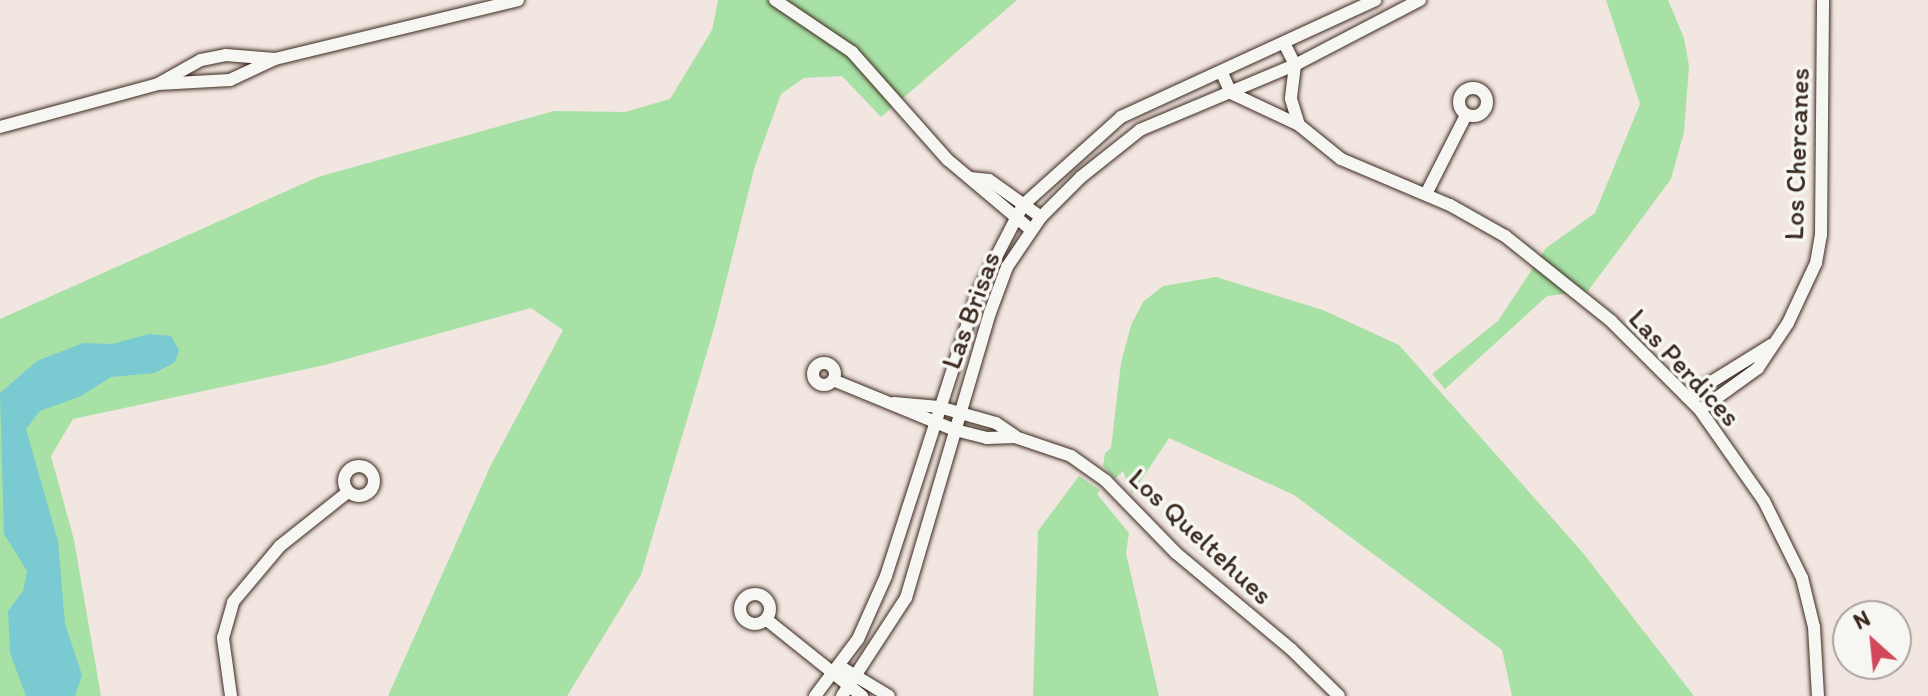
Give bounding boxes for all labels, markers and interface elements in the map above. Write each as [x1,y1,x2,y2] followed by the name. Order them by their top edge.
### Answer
[1776,67,1816,241] street label: Los Chercanes
[933,247,1007,373] street label: Las Brisas
[1622,301,1748,433] street label: Las Perdices
[1122,461,1280,611] street label: Los Queltehues
[1832,600,1912,680] north arrow
[1849,605,1875,635] text: N

